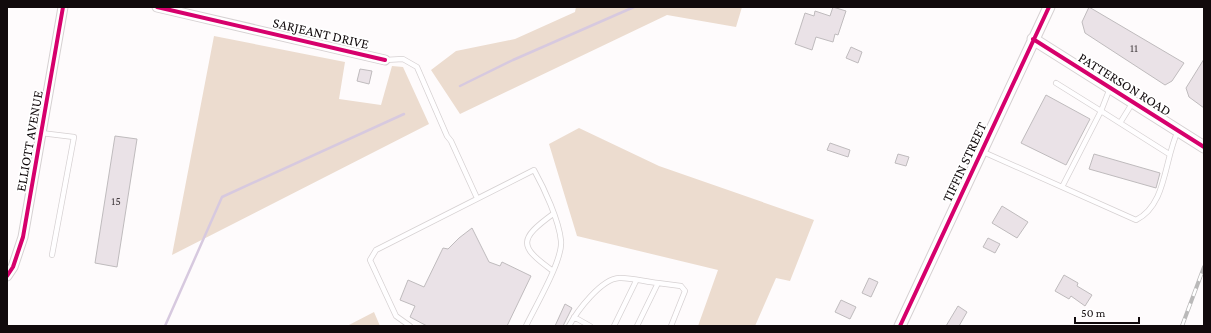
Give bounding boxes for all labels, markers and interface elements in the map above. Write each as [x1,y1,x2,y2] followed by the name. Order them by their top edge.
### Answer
[271,14,371,52] street label: SARJEANT DRIVE
[1130,41,1138,55] house number: 11
[1076,49,1174,119] street label: PATTERSON ROAD
[12,89,46,193] street label: ELLIOTT AVENUE
[938,119,990,205] street label: TIFFIN STREET
[111,194,121,208] house number: 15
[1075,299,1139,325] scale bar
[1081,306,1106,320] text: 50 m

